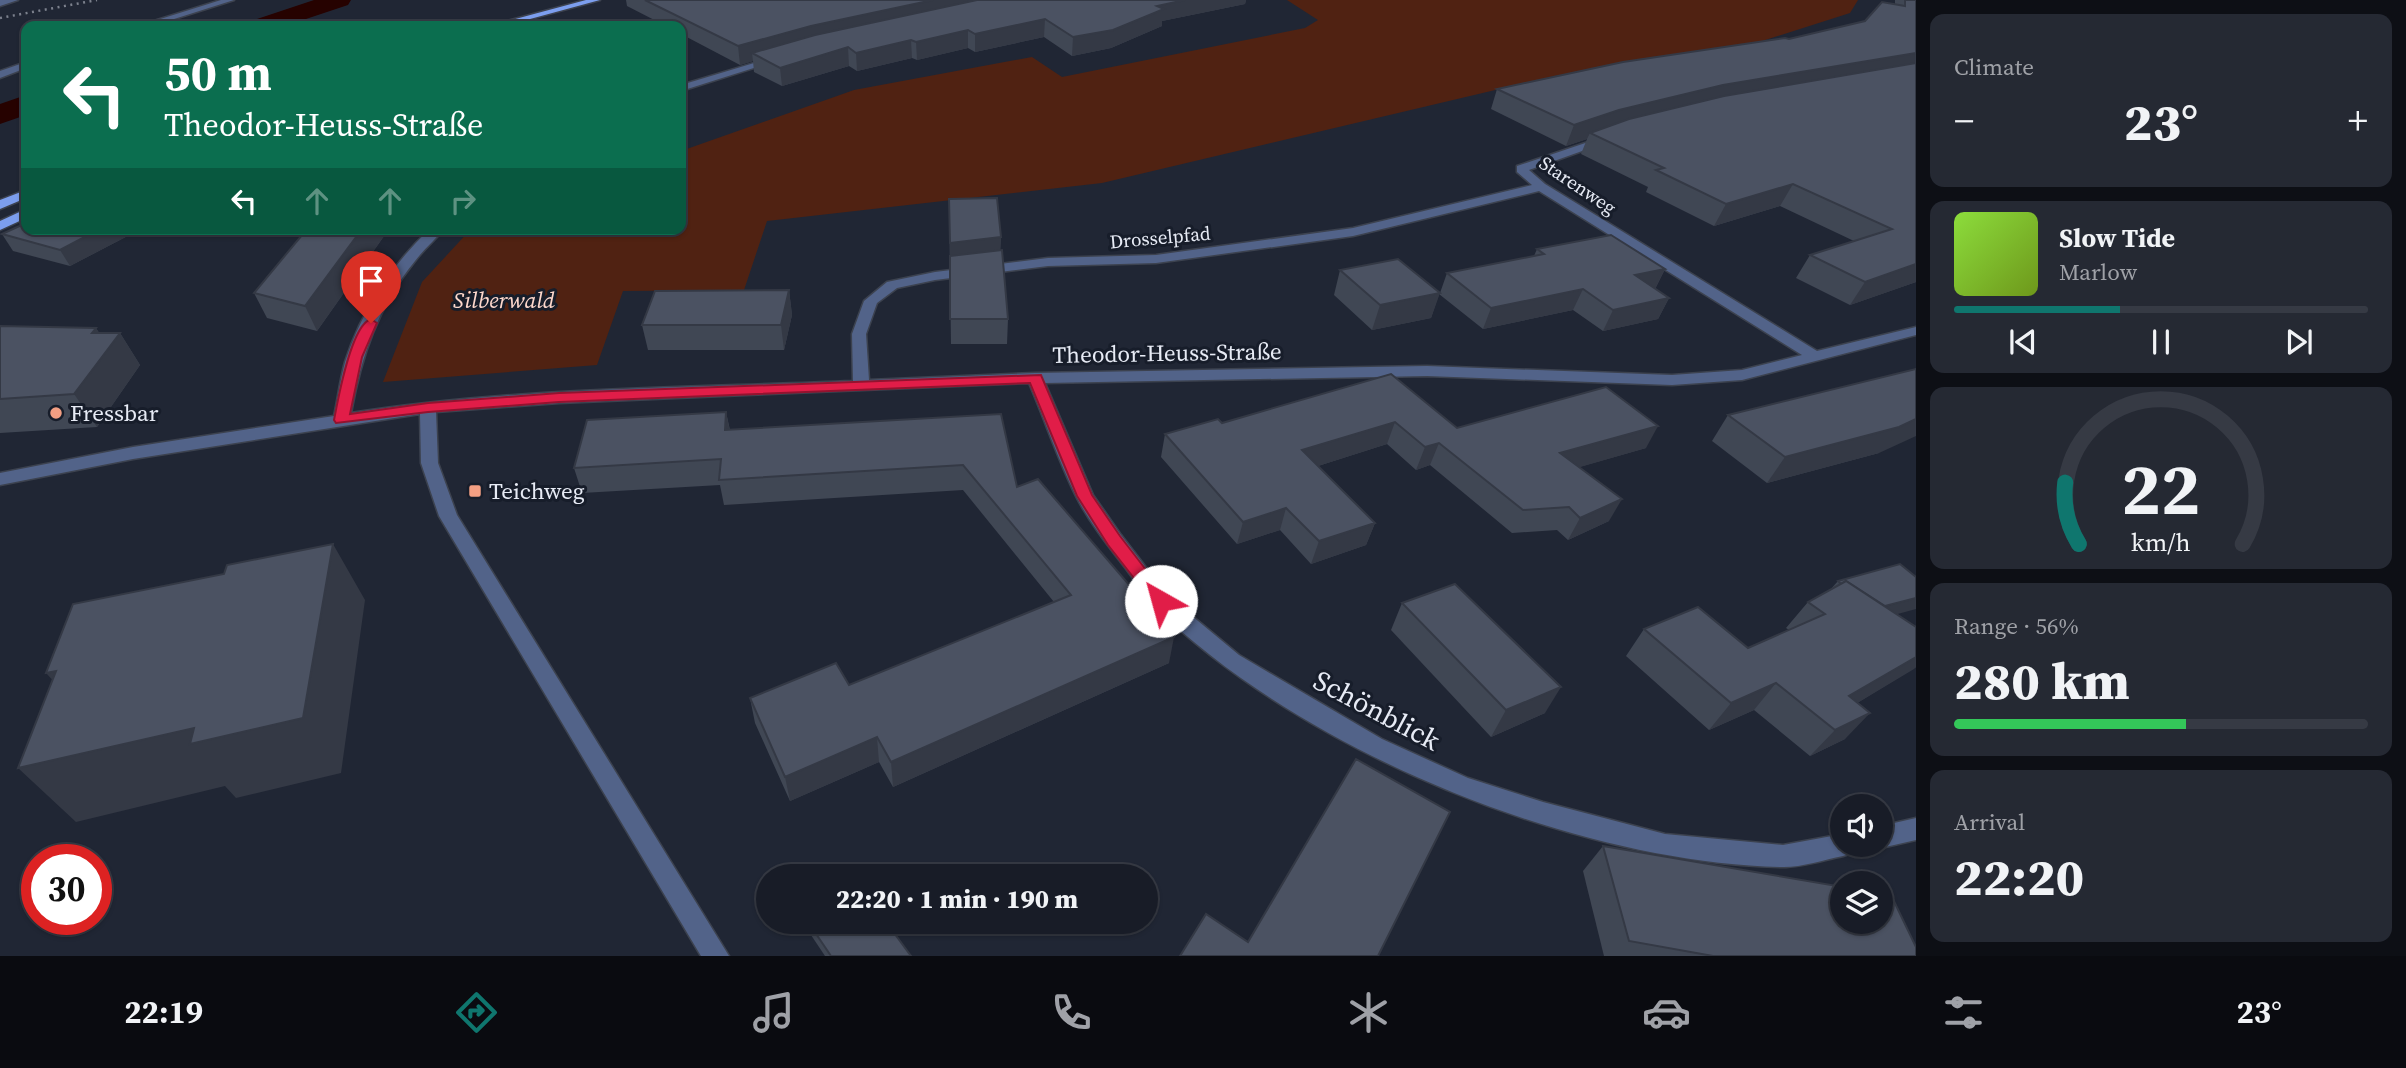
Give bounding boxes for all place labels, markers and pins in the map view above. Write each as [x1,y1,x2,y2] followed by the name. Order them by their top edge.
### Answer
[341,251,401,323] pin
[70,397,159,429] place label: Fressbar
[48,405,64,421] marker: Fressbar
[489,475,585,507] place label: Teichweg
[467,483,483,499] marker: Teichweg

